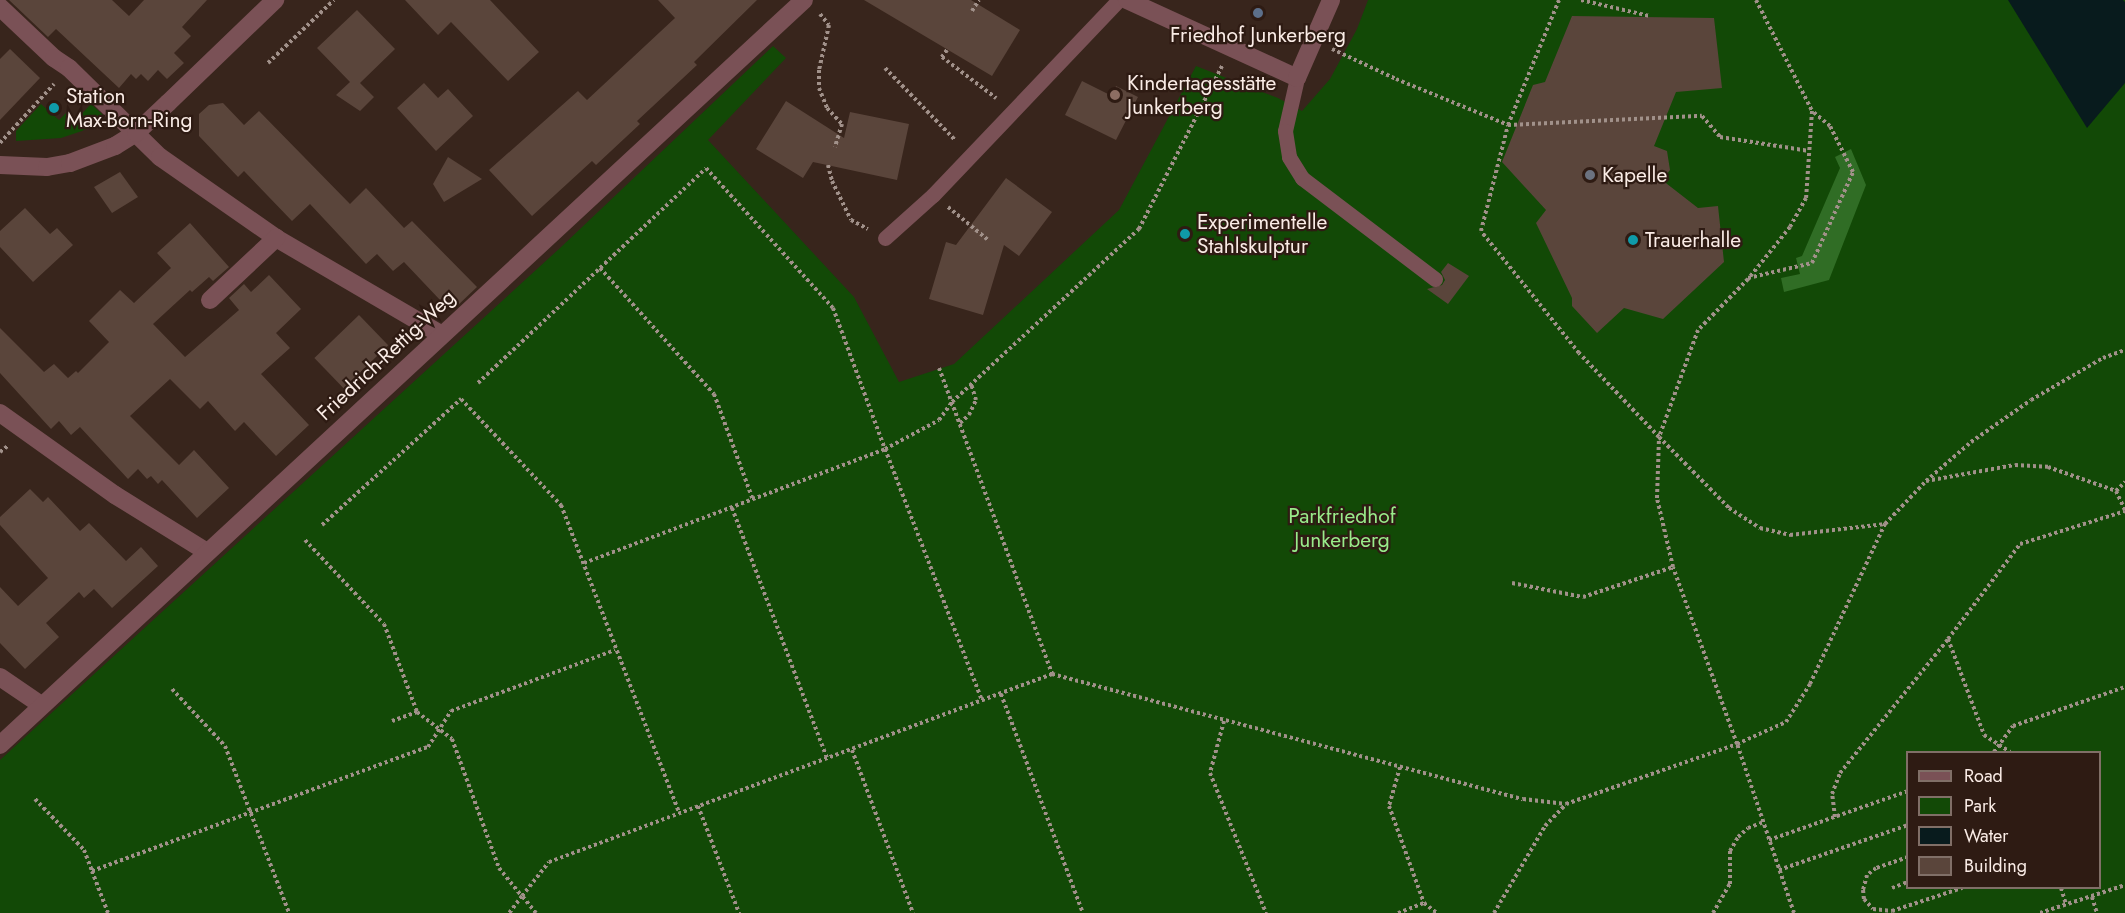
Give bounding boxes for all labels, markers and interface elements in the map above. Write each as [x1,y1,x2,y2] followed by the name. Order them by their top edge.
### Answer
[1251,6,1265,20] marker: Friedhof Junkerberg
[1170,22,1346,48] place label: Friedhof Junkerberg
[1127,70,1276,120] place label: Kindertagesstätte Junkerberg
[66,83,192,133] place label: Station Max-Born-Ring
[1108,88,1122,102] marker: Kindertagesstätte Junkerberg
[47,101,61,115] marker: Station Max-Born-Ring
[1602,162,1667,188] place label: Kapelle
[1583,168,1597,182] marker: Kapelle
[1197,209,1327,259] place label: Experimentelle Stahlskulptur
[1178,227,1192,241] marker: Experimentelle Stahlskulptur
[1645,227,1741,253] place label: Trauerhalle
[1626,233,1640,247] marker: Trauerhalle
[312,284,460,426] street label: Friedrich-Rettig-Weg
[1288,503,1396,553] park label: Parkfriedhof Junkerberg
[1906,751,2101,889] legend
[1964,763,2003,789] text: Road
[1964,793,1996,819] text: Park
[1964,823,2008,849] text: Water
[1964,853,2027,879] text: Building

